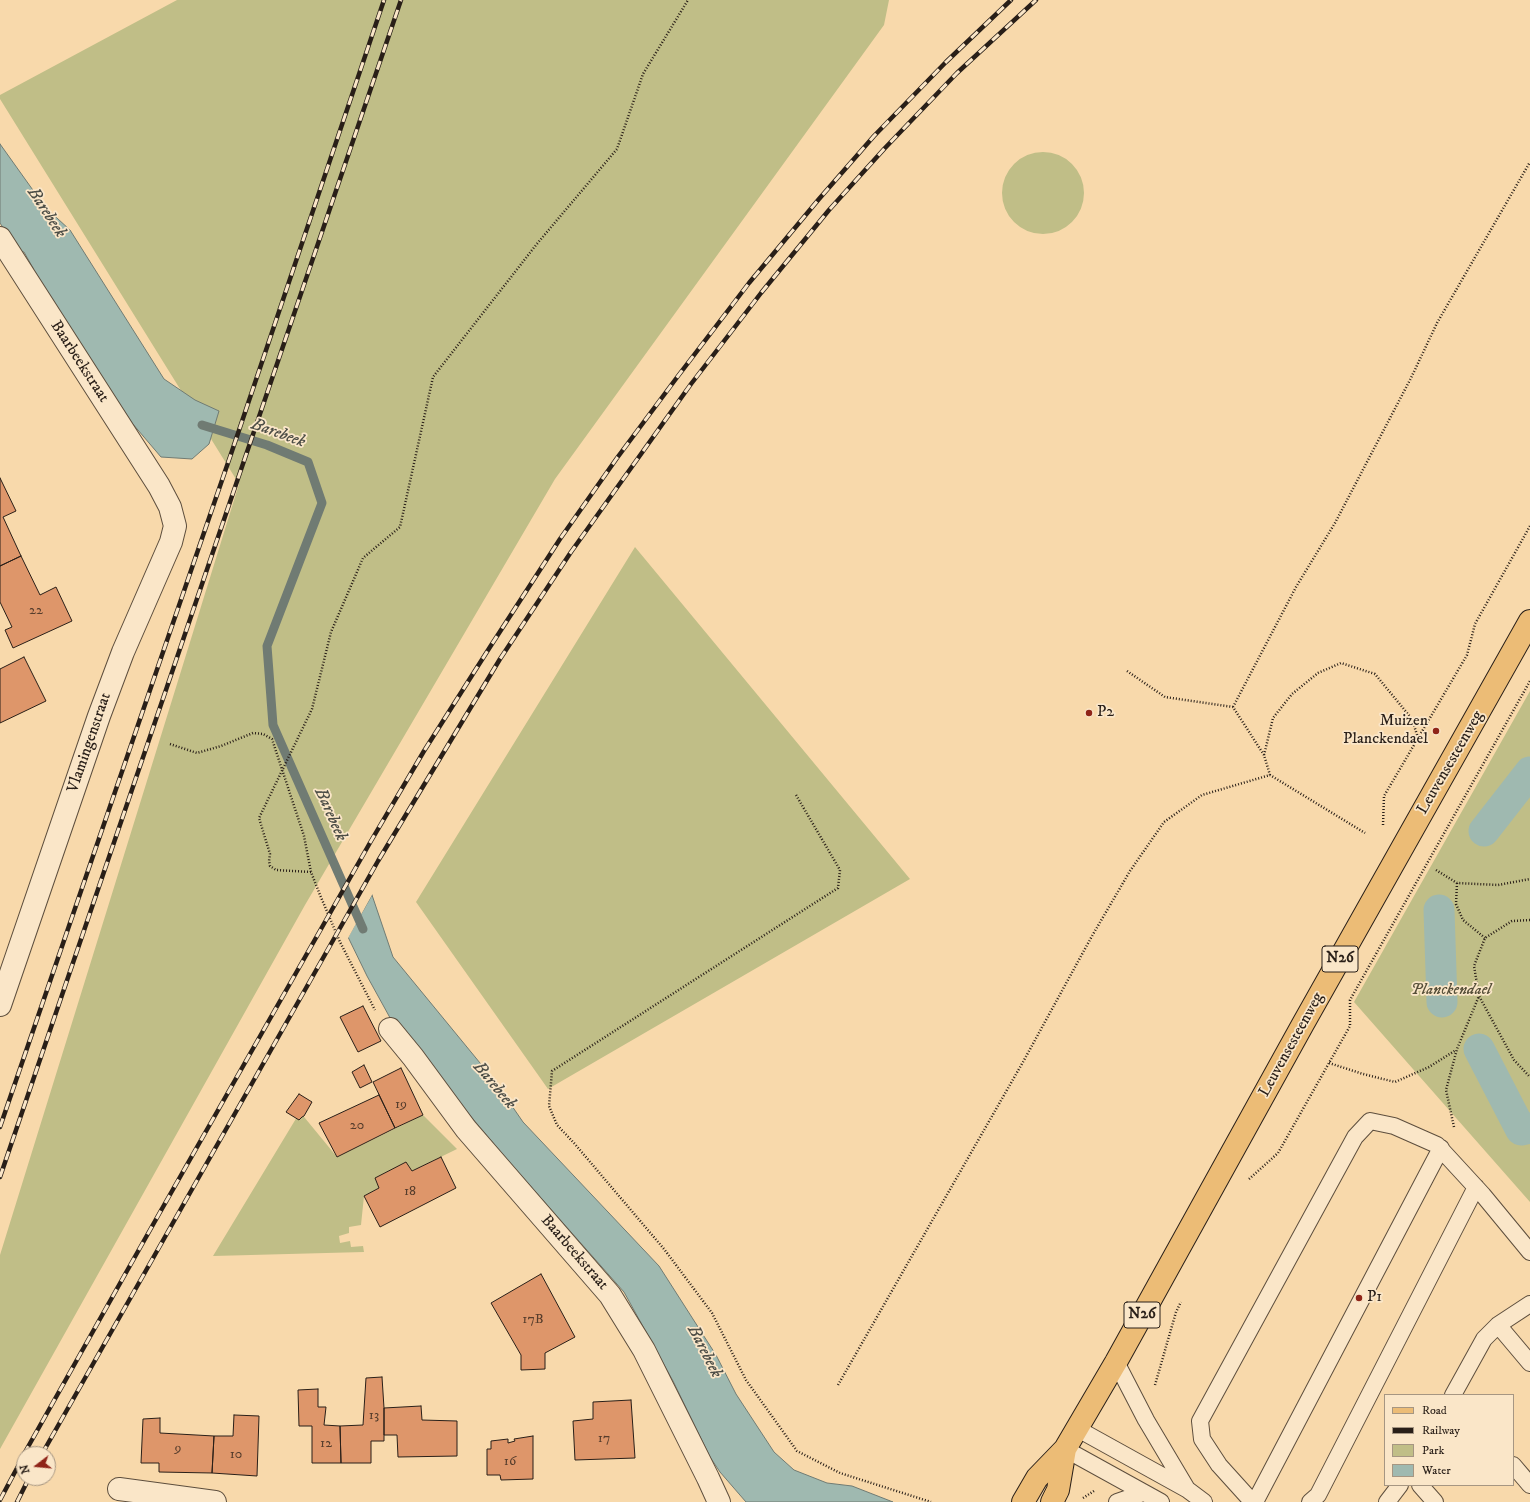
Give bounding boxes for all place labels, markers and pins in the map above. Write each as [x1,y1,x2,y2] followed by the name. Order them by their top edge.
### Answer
[1097,703,1114,723] place label: P2
[1084,708,1094,718] marker: P2
[1343,712,1428,750] place label: Muizen Planckendael
[1431,726,1441,736] marker: Muizen Planckendael
[1367,1288,1382,1308] place label: P1
[1354,1293,1364,1303] marker: P1

